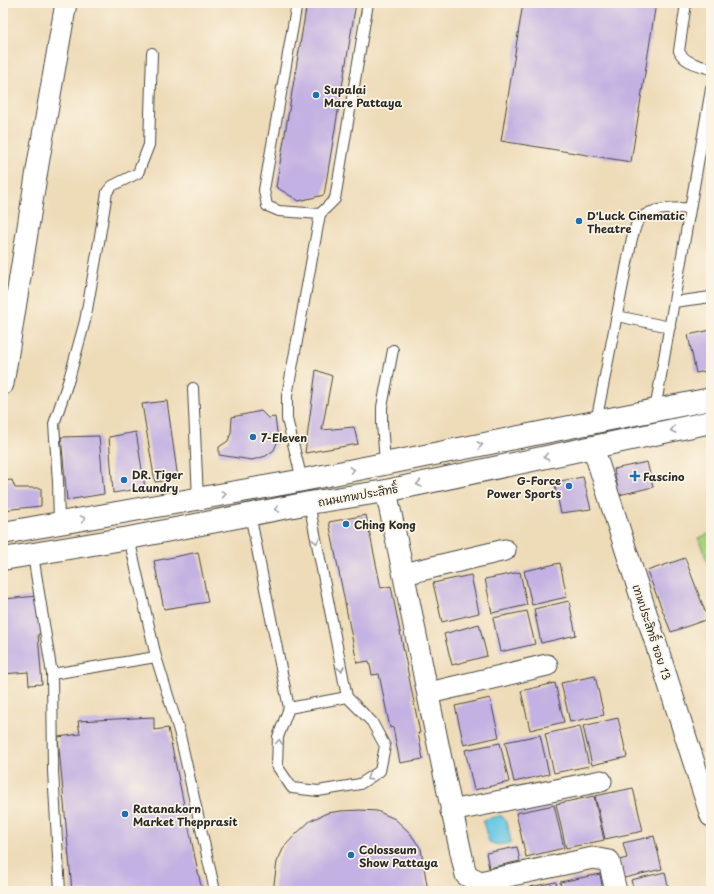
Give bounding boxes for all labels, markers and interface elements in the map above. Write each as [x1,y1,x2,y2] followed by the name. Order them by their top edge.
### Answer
[324,81,402,111] place label: Supalai Mare Pattaya
[311,90,321,100] marker: Supalai Mare Pattaya
[587,207,685,237] place label: D'Luck Cinematic Theatre
[574,216,584,226] marker: D'Luck Cinematic Theatre
[670,425,676,433] one-way arrow
[261,429,307,446] place label: 7-Eleven
[248,432,258,442] marker: 7-Eleven
[477,441,483,449] one-way arrow
[543,453,549,461] one-way arrow
[132,466,184,496] place label: DR. Tiger Laundry
[349,466,355,474] one-way arrow
[643,468,685,485] place label: Fascino
[630,471,640,481] marker: Fascino
[487,472,562,502] place label: G-Force Power Sports
[119,475,129,485] marker: DR. Tiger Laundry
[316,477,399,510] street label: ถนนเทพประสิทธิ์
[415,479,422,488] one-way arrow
[564,481,574,491] marker: G-Force Power Sports
[221,490,228,499] one-way arrow
[274,504,280,513] one-way arrow
[80,515,86,524] one-way arrow
[354,516,416,533] place label: Ching Kong
[341,519,351,529] marker: Ching Kong
[312,538,320,544] one-way arrow
[628,581,678,682] street label: เทพประสิทธิ์ ซอย 13
[337,666,345,672] one-way arrow
[274,739,283,745] one-way arrow
[366,774,373,781] one-way arrow
[133,800,238,830] place label: Ratanakorn Market Thepprasit
[120,809,130,819] marker: Ratanakorn Market Thepprasit
[359,841,438,871] place label: Colosseum Show Pattaya
[346,850,356,860] marker: Colosseum Show Pattaya

